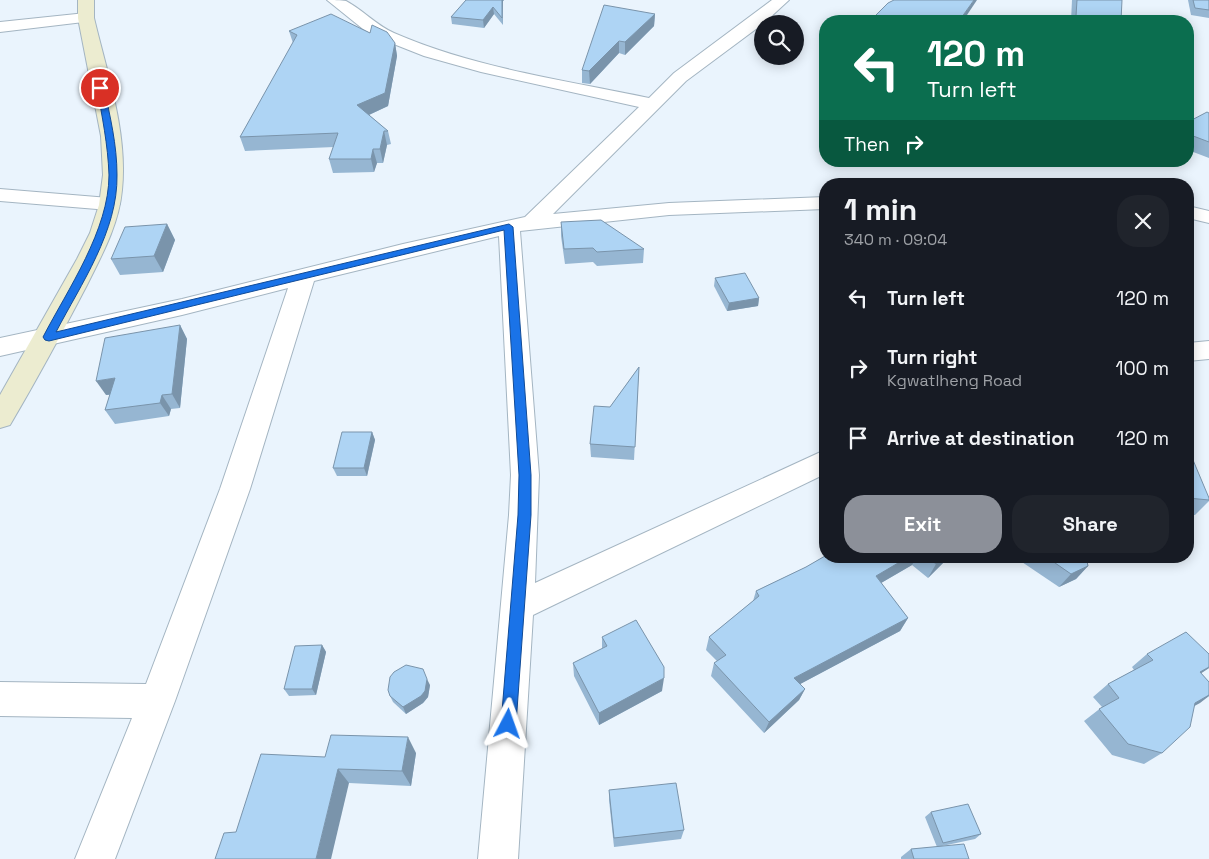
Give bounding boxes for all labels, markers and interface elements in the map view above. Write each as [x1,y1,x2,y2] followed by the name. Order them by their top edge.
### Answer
[754,15,804,65] map controls
[754,15,804,65] button: search
[927,32,1025,76] text: 120 m
[844,35,909,100] icon: left
[79,67,121,109] pin
[86,74,114,102] icon: arrive
[927,75,1017,103] text: Turn left
[900,130,928,158] icon: right
[844,132,890,157] text: Then
[844,190,917,229] text: 1 min
[1117,195,1169,247] button: close
[844,229,947,250] text: 340 m · 09:04
[844,284,872,312] icon: left
[887,286,965,311] text: Turn left
[1116,286,1169,311] text: 120 m
[887,345,977,370] text: Turn right
[844,354,872,382] icon: right
[1115,356,1169,381] text: 100 m
[887,370,1022,391] text: Kgwatlheng Road
[844,424,872,452] icon: arrive
[887,426,1075,451] text: Arrive at destination
[1116,426,1169,451] text: 120 m
[844,495,1002,553] button: Exit
[1012,495,1169,553] button: Share
[481,697,533,749] position arrow

